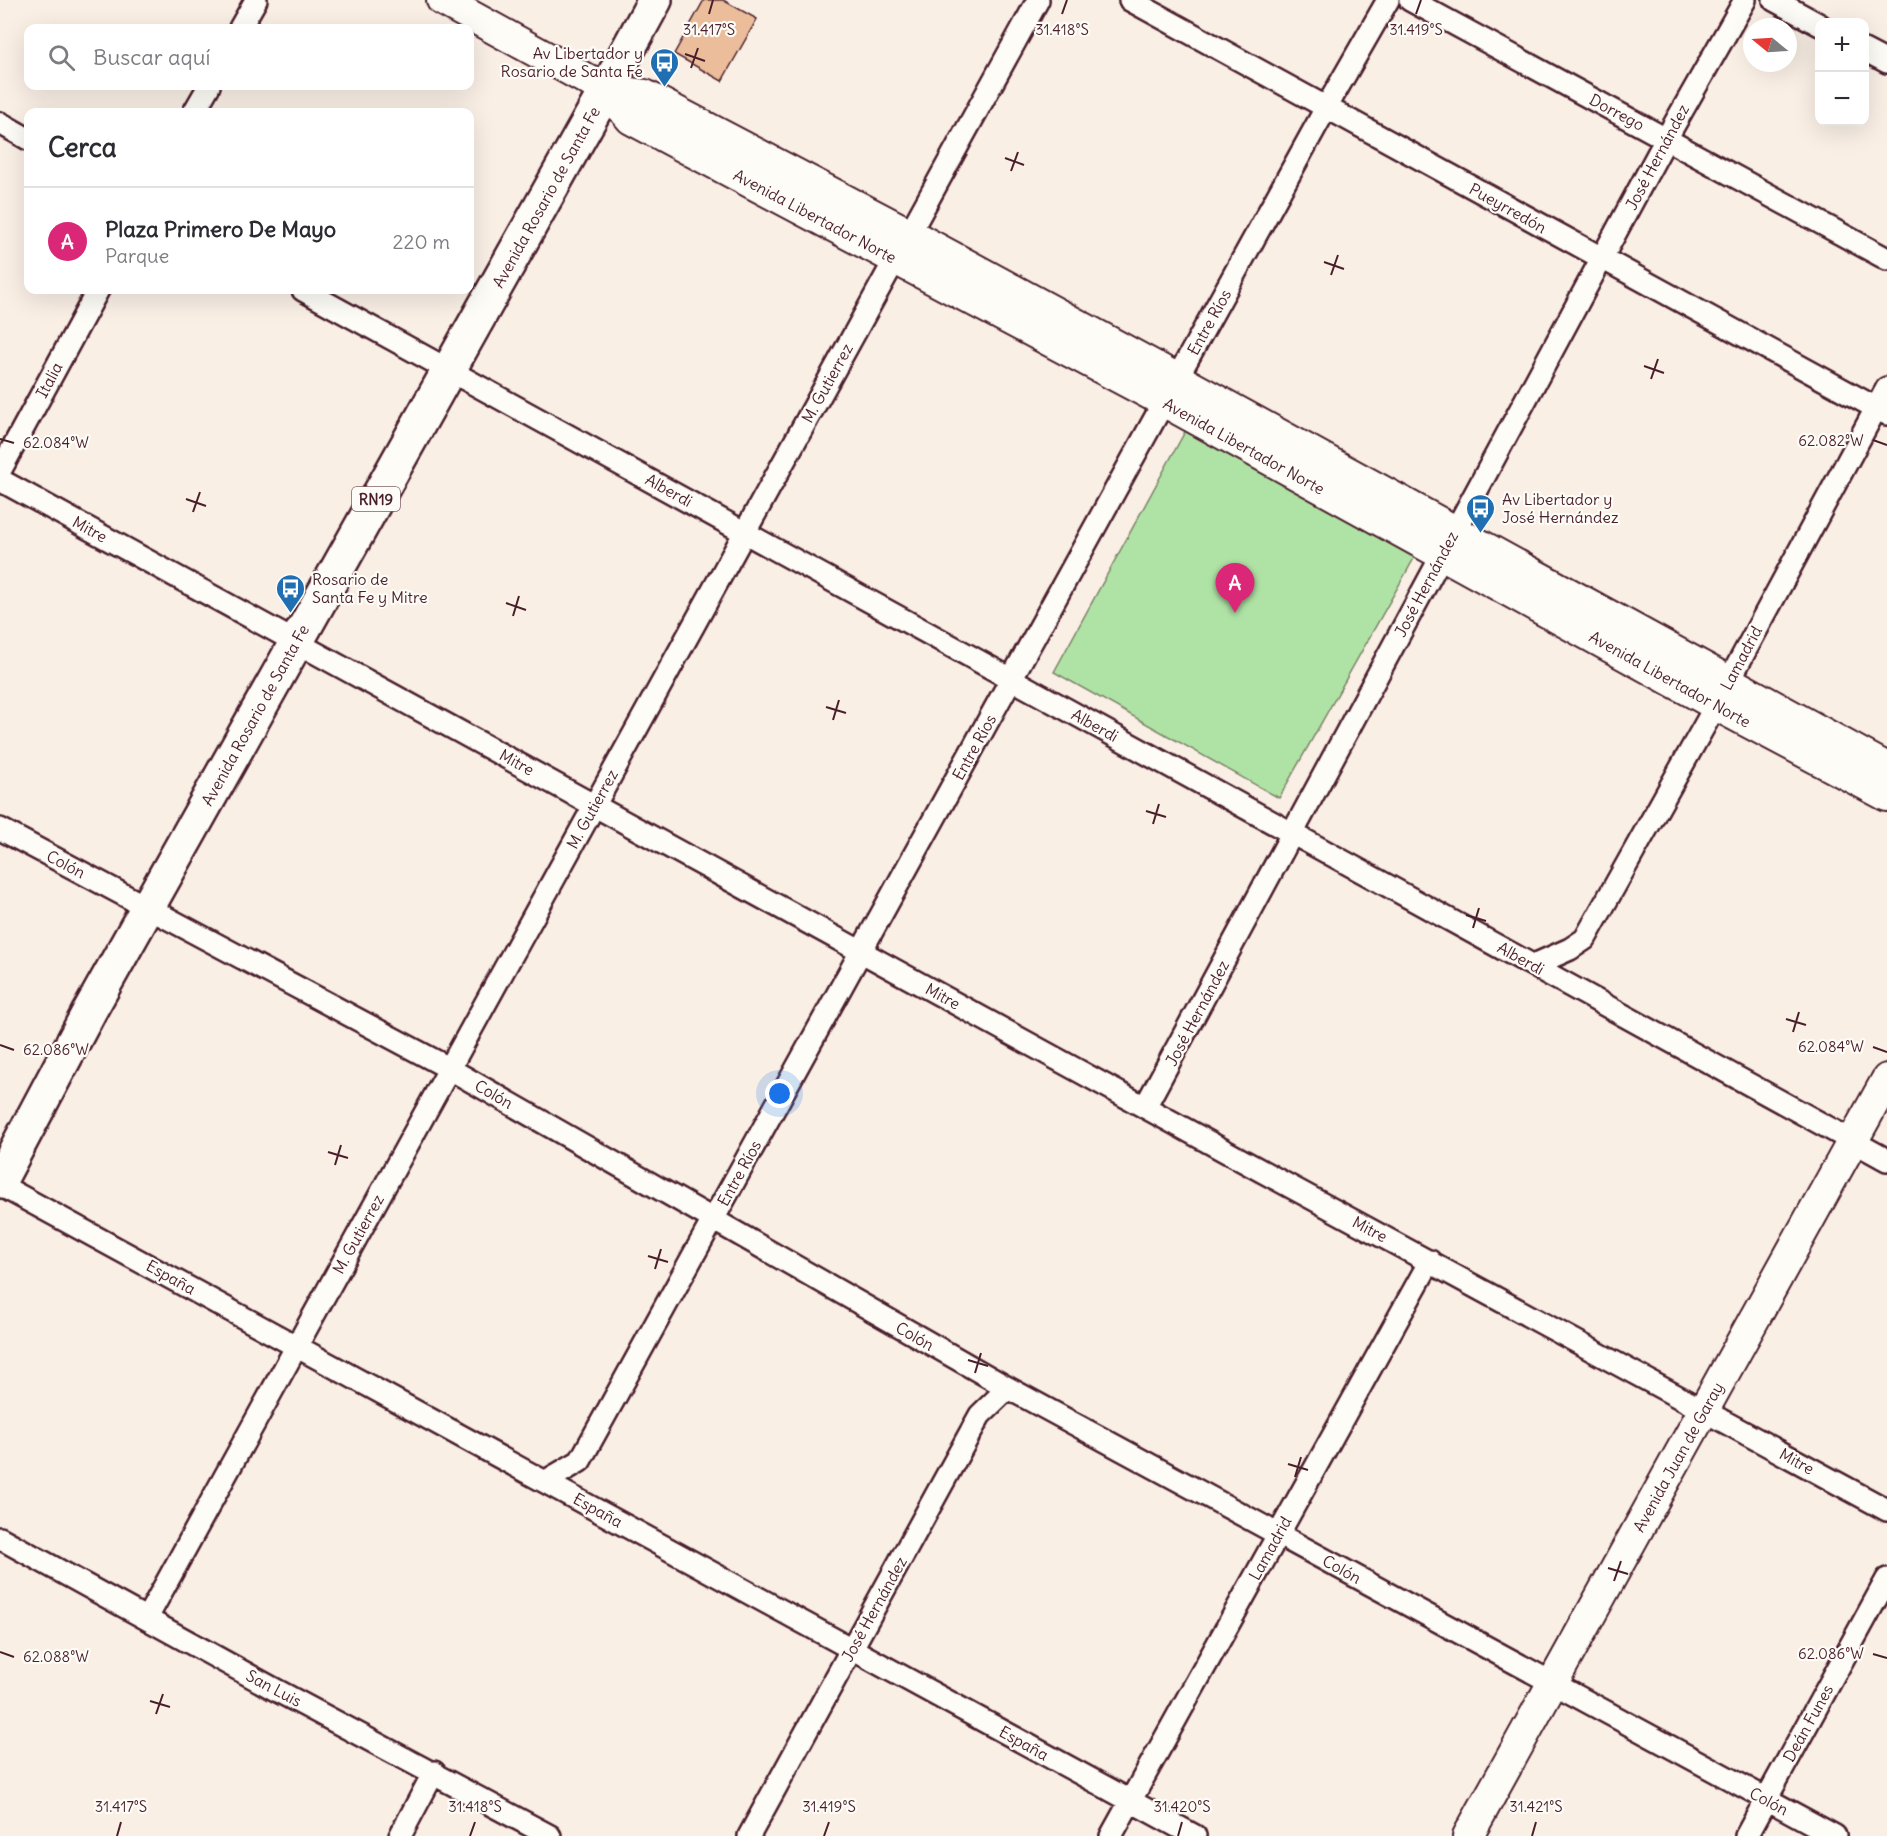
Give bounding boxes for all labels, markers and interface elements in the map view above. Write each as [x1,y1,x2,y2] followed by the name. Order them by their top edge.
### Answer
[1743,18,1797,72] north arrow
[1815,18,1869,126] map controls
[1815,18,1869,72] button: +
[683,20,735,39] text: 31.417°S
[1035,20,1089,39] text: 31.418°S
[1389,20,1443,39] text: 31.419°S
[24,24,474,90] search box
[45,41,78,74] icon: search
[93,43,210,71] text: Buscar aquí
[501,43,643,81] place label: Av Libertador y Rosario de Santa Fe
[648,46,680,88] bus stop icon: Av Libertador y Rosario de Santa Fe
[1815,72,1869,126] button: −
[1586,89,1648,135] street label: Dorrego
[1621,101,1693,213] street label: José Hernández
[488,103,604,291] street label: Avenida Rosario de Santa Fe
[48,131,117,164] text: Cerca
[730,165,900,267] street label: Avenida Libertador Norte
[1466,179,1550,237] street label: Pueyrredón
[105,215,336,243] text: Plaza Primero De Mayo
[61,229,74,254] text: A
[393,229,450,254] text: 220 m
[105,243,169,268] text: Parque
[1183,286,1235,358] street label: Entre Ríos
[797,340,857,426] street label: M. Gutierrez
[31,359,67,401] street label: Italia
[1160,393,1328,499] street label: Avenida Libertador Norte
[1798,431,1864,450] text: 62.082°W
[23,433,89,452] text: 62.084°W
[642,469,696,511] street label: Alberdi
[352,487,400,511] road number: RN19
[1502,489,1619,527] place label: Av Libertador y José Hernández
[1465,492,1497,534] bus stop icon: Av Libertador y José Hernández
[69,511,111,547] street label: Mitre
[1390,528,1462,640] street label: José Hernández
[1216,564,1254,613] pin: A
[312,569,428,607] place label: Rosario de Santa Fe y Mitre
[275,572,307,614] bus stop icon: Rosario de Santa Fe y Mitre
[197,621,313,809] street label: Avenida Rosario de Santa Fe
[1716,623,1766,693] street label: Lamadrid
[1586,626,1754,732] street label: Avenida Libertador Norte
[1068,704,1122,746] street label: Alberdi
[948,711,1000,783] street label: Entre Ríos
[496,744,538,780] street label: Mitre
[562,766,622,852] street label: M. Gutierrez
[43,845,89,883] street label: Colón
[1494,937,1548,979] street label: Alberdi
[1161,957,1233,1069] street label: José Hernández
[922,978,964,1014] street label: Mitre
[1798,1037,1864,1056] text: 62.084°W
[23,1040,89,1059] text: 62.086°W
[471,1075,517,1113] street label: Colón
[765,1079,794,1108] your location
[713,1137,765,1209] street label: Entre Ríos
[328,1191,388,1277] street label: M. Gutierrez
[1349,1212,1391,1246] street label: Mitre
[143,1255,199,1299] street label: España
[892,1317,938,1355] street label: Colón
[1628,1379,1728,1535] street label: Avenida Juan de Garay
[1776,1443,1818,1479] street label: Mitre
[570,1488,626,1532] street label: España
[1244,1513,1296,1583] street label: Lamadrid
[1319,1550,1365,1588] street label: Colón
[837,1553,911,1665] street label: José Hernández
[1798,1644,1864,1663] text: 62.086°W
[23,1647,89,1666] text: 62.088°W
[243,1665,305,1711] street label: San Luis
[1779,1681,1837,1765] street label: Deán Funes
[996,1721,1052,1765] street label: España
[1746,1782,1792,1820] street label: Colón
[95,1797,147,1816] text: 31.417°S
[448,1797,502,1816] text: 31.418°S
[802,1797,856,1816] text: 31.419°S
[1153,1797,1211,1816] text: 31.420°S
[1509,1797,1563,1816] text: 31.421°S

